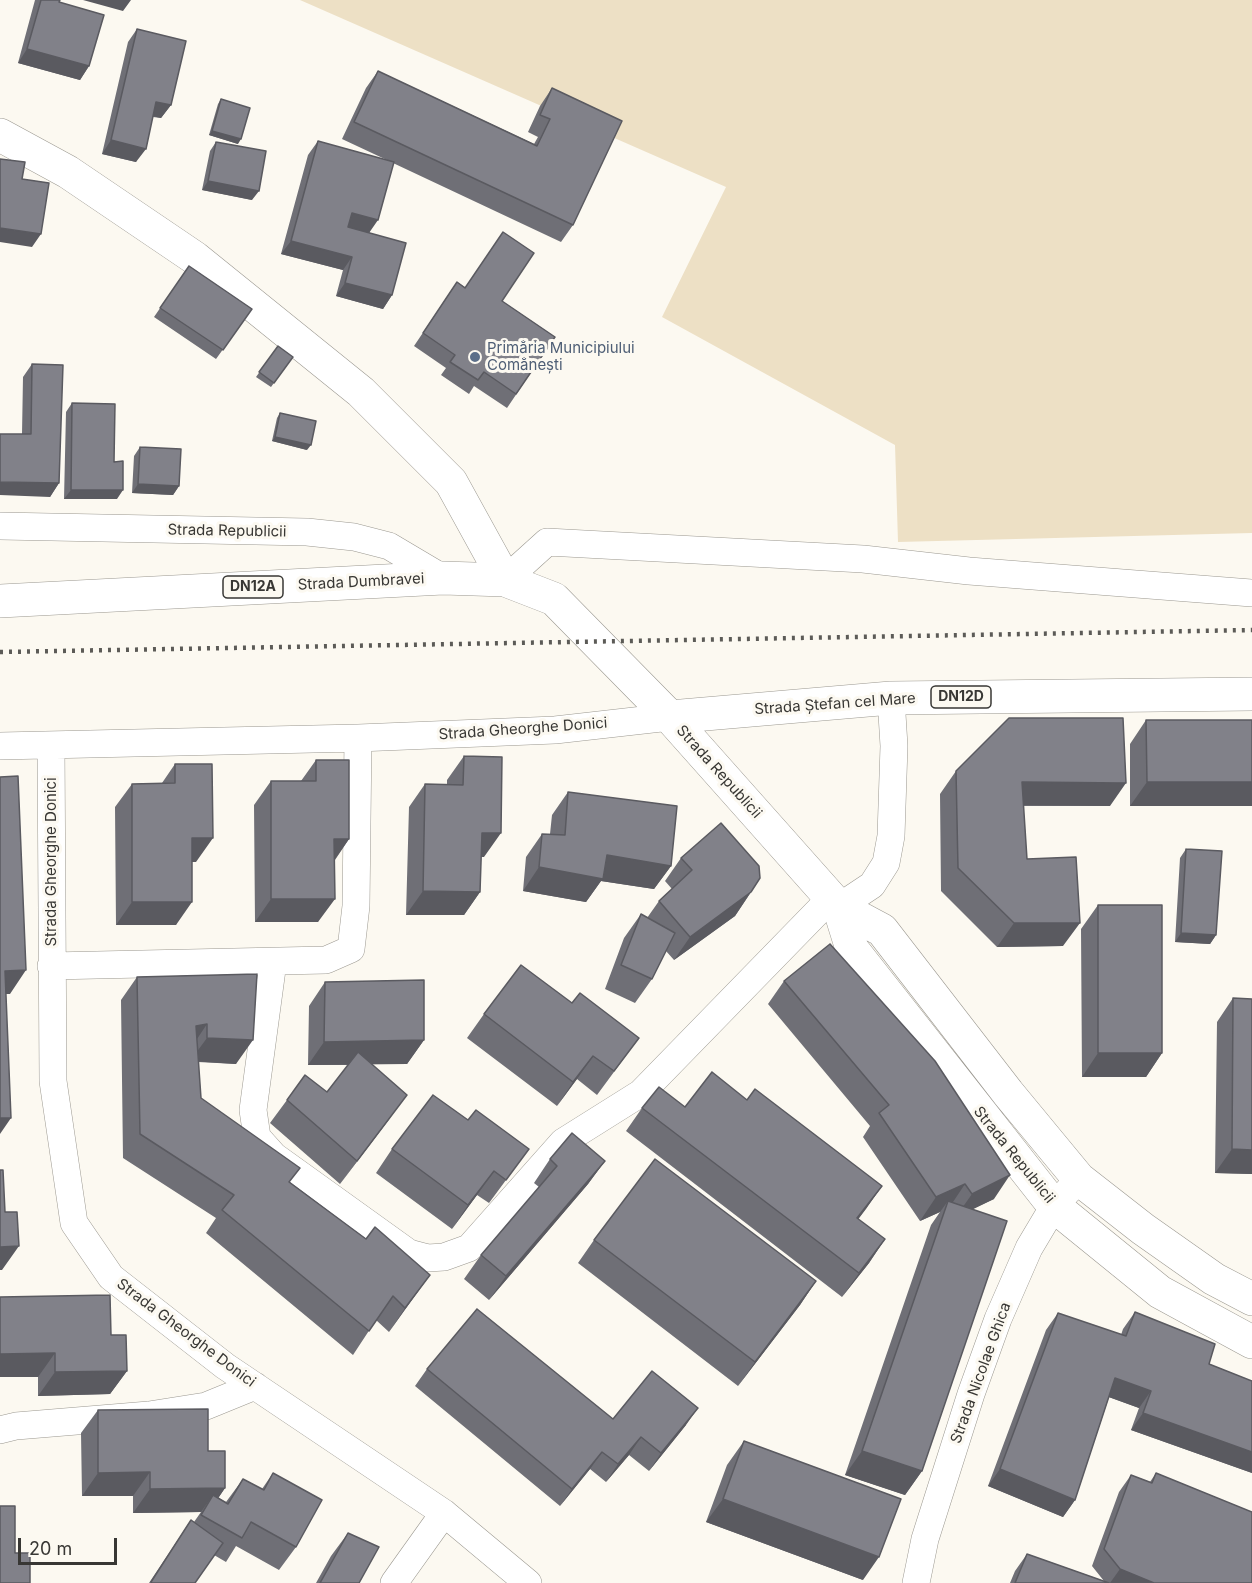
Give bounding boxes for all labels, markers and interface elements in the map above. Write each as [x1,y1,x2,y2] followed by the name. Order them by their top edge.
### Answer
[487,339,635,374] place label: Primăria Municipiului Comănești
[468,350,482,364] marker: Primăria Municipiului Comănești
[167,521,287,541] street label: Strada Republicii
[297,570,425,594] street label: Strada Dumbravei
[223,576,283,598] road number: DN12A
[931,686,991,708] road number: DN12D
[754,689,916,719] street label: Strada Ștefan cel Mare
[438,714,608,744] street label: Strada Gheorghe Donici
[673,722,765,822] street label: Strada Republicii
[42,777,60,947] street label: Strada Gheorghe Donici
[970,1103,1058,1207] street label: Strada Republicii
[113,1275,259,1391] street label: Strada Gheorghe Donici
[947,1300,1015,1446] street label: Strada Nicolae Ghica
[21,1526,120,1564] scale bar
[29,1538,72,1559] text: 20 m

